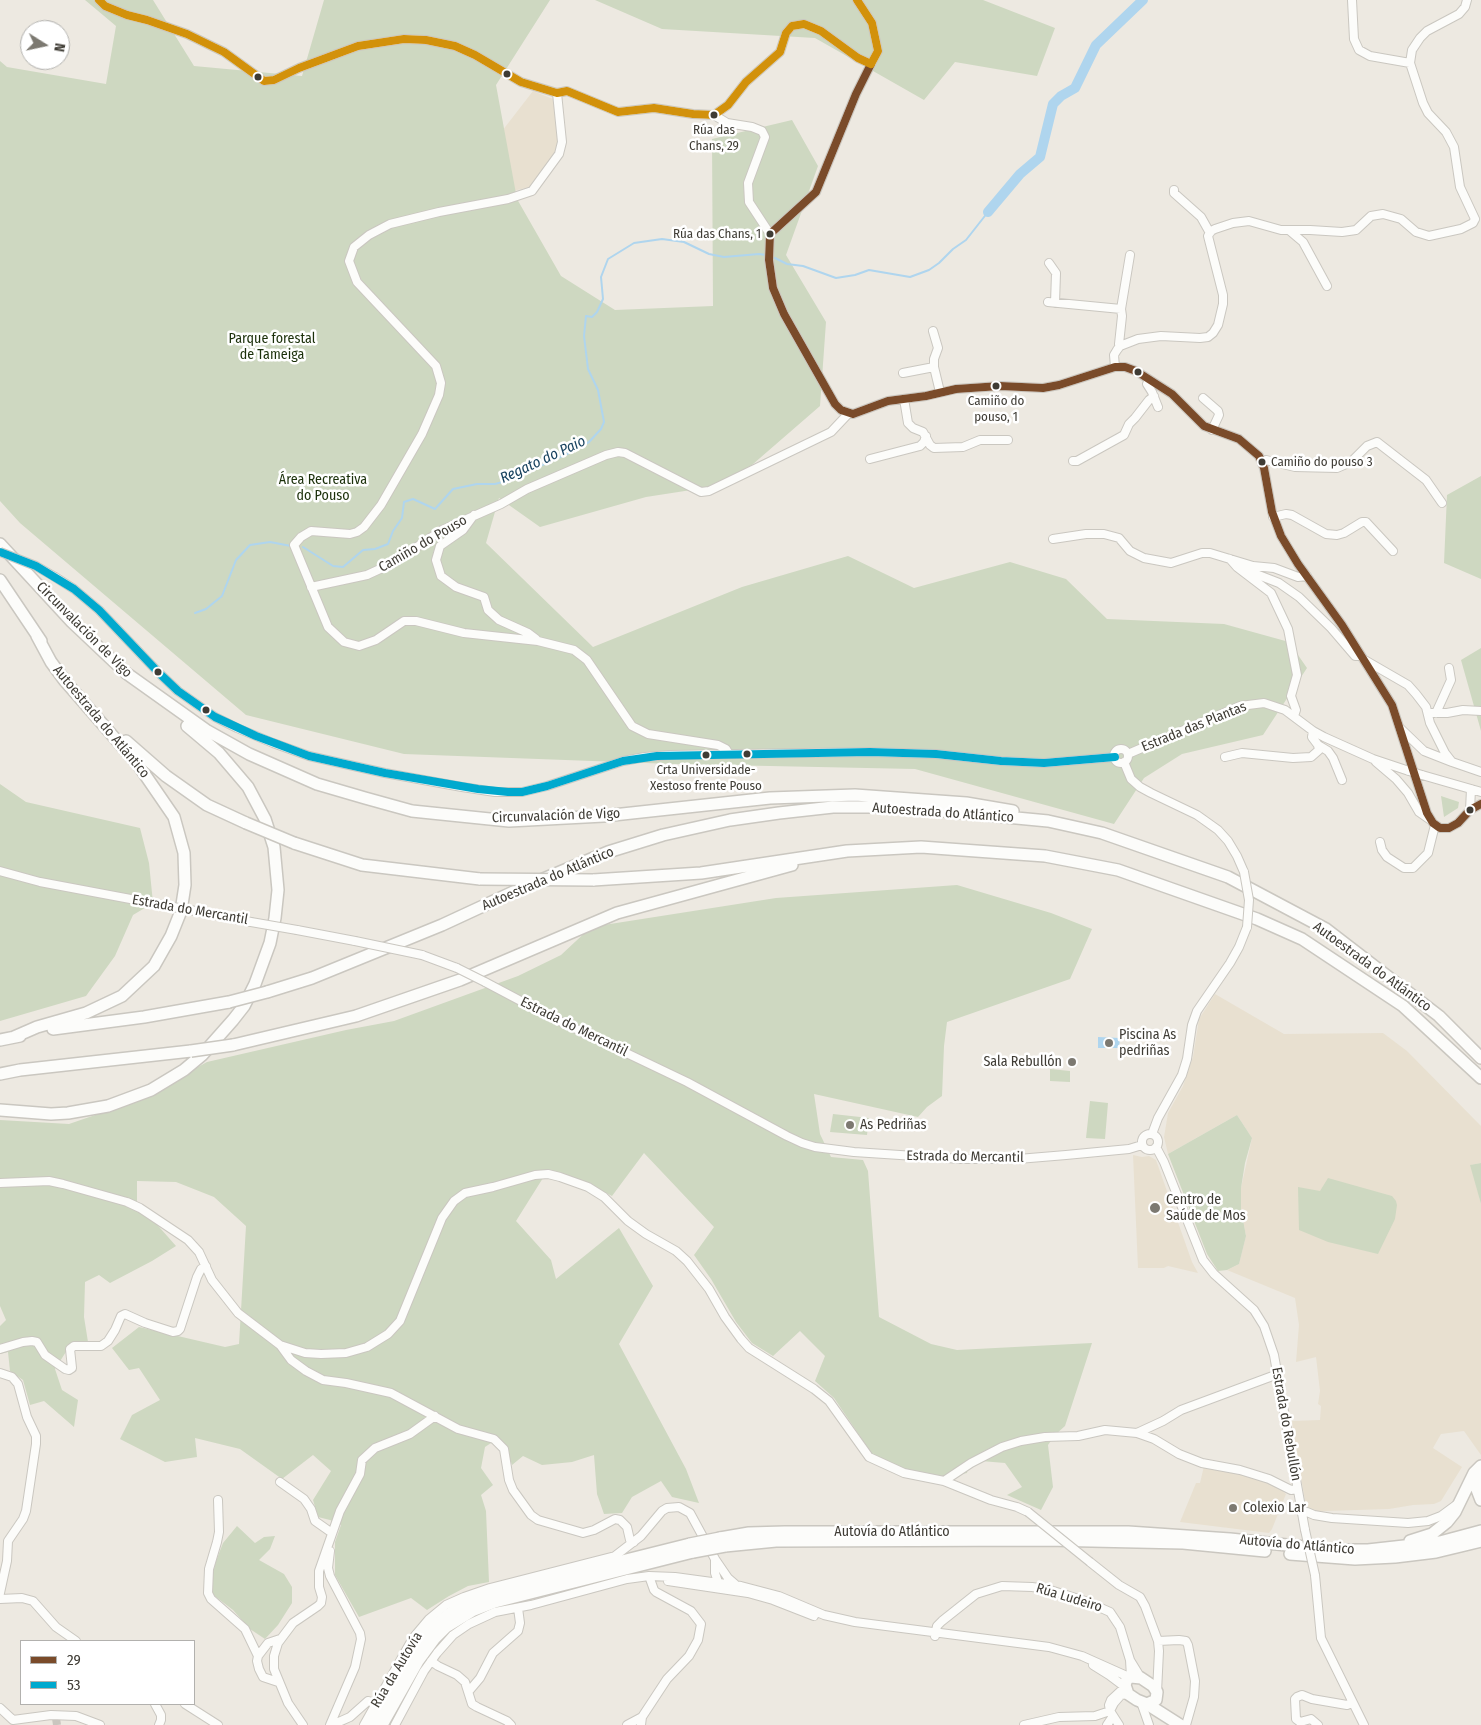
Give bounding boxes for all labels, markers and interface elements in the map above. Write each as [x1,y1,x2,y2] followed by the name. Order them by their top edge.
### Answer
[20,20,70,70] north arrow
[50,42,68,53] text: N
[502,69,512,79] unlabelled marker
[253,72,263,82] unlabelled marker
[709,110,719,120] marker: Rúa das Chans, 29
[689,122,739,153] place label: Rúa das Chans, 29
[673,226,761,242] place label: Rúa das Chans, 1
[765,229,775,239] marker: Rúa das Chans, 1
[229,331,315,364] park label: Parque forestal de Tameiga
[1133,367,1143,377] unlabelled marker
[991,381,1001,391] marker: Camiño do pouso, 1
[968,393,1024,424] place label: Camiño do pouso, 1
[497,432,589,488] water label: Regato do Paio
[1271,454,1373,470] place label: Camiño do pouso 3
[1257,457,1267,467] marker: Camiño do pouso 3
[279,472,367,504] park label: Área Recreativa do Pouso
[376,512,470,576] street label: Camiño do Pouso
[33,579,135,681] street label: Circunvalación de Vigo
[49,662,153,782] street label: Autoestrada do Atlántico
[153,667,163,677] unlabelled marker
[1139,698,1249,756] street label: Estrada das Plantas
[201,705,211,715] unlabelled marker
[742,749,752,759] unlabelled marker
[701,750,711,760] marker: Crta Universidade- Xestoso frente Pouso
[650,762,762,793] place label: Crta Universidade- Xestoso frente Pouso
[872,800,1014,826] street label: Autoestrada do Atlántico
[492,805,620,827] street label: Circunvalación de Vigo
[1465,805,1475,815] unlabelled marker
[479,844,617,914] street label: Autoestrada do Atlántico
[131,892,249,928] street label: Estrada do Mercantil
[1310,919,1434,1015] street label: Autoestrada do Atlántico
[518,994,630,1060] street label: Estrada do Mercantil
[1119,1027,1176,1060] place label: Piscina As pedriñas
[1103,1037,1115,1049] marker: Piscina As pedriñas
[983,1054,1062,1070] place label: Sala Rebullón
[1066,1056,1078,1068] marker: Sala Rebullón
[860,1117,926,1133] place label: As Pedriñas
[844,1119,856,1131] marker: As Pedriñas
[906,1148,1024,1166] street label: Estrada do Mercantil
[1166,1192,1246,1224] place label: Centro de Saúde de Mos
[1148,1201,1162,1215] marker: Centro de Saúde de Mos
[1268,1366,1304,1482] street label: Estrada do Rebullón
[1243,1500,1306,1516] place label: Colexio Lar
[1227,1502,1239,1514] marker: Colexio Lar
[834,1524,950,1540] street label: Autovía do Atlántico
[1239,1532,1355,1558] street label: Autovía do Atlántico
[1034,1580,1104,1616] street label: Rúa Ludeiro
[368,1629,426,1711] street label: Rúa da Autovía
[20,1640,195,1705] legend
[67,1651,81,1669] text: 29
[67,1676,81,1694] text: 53

